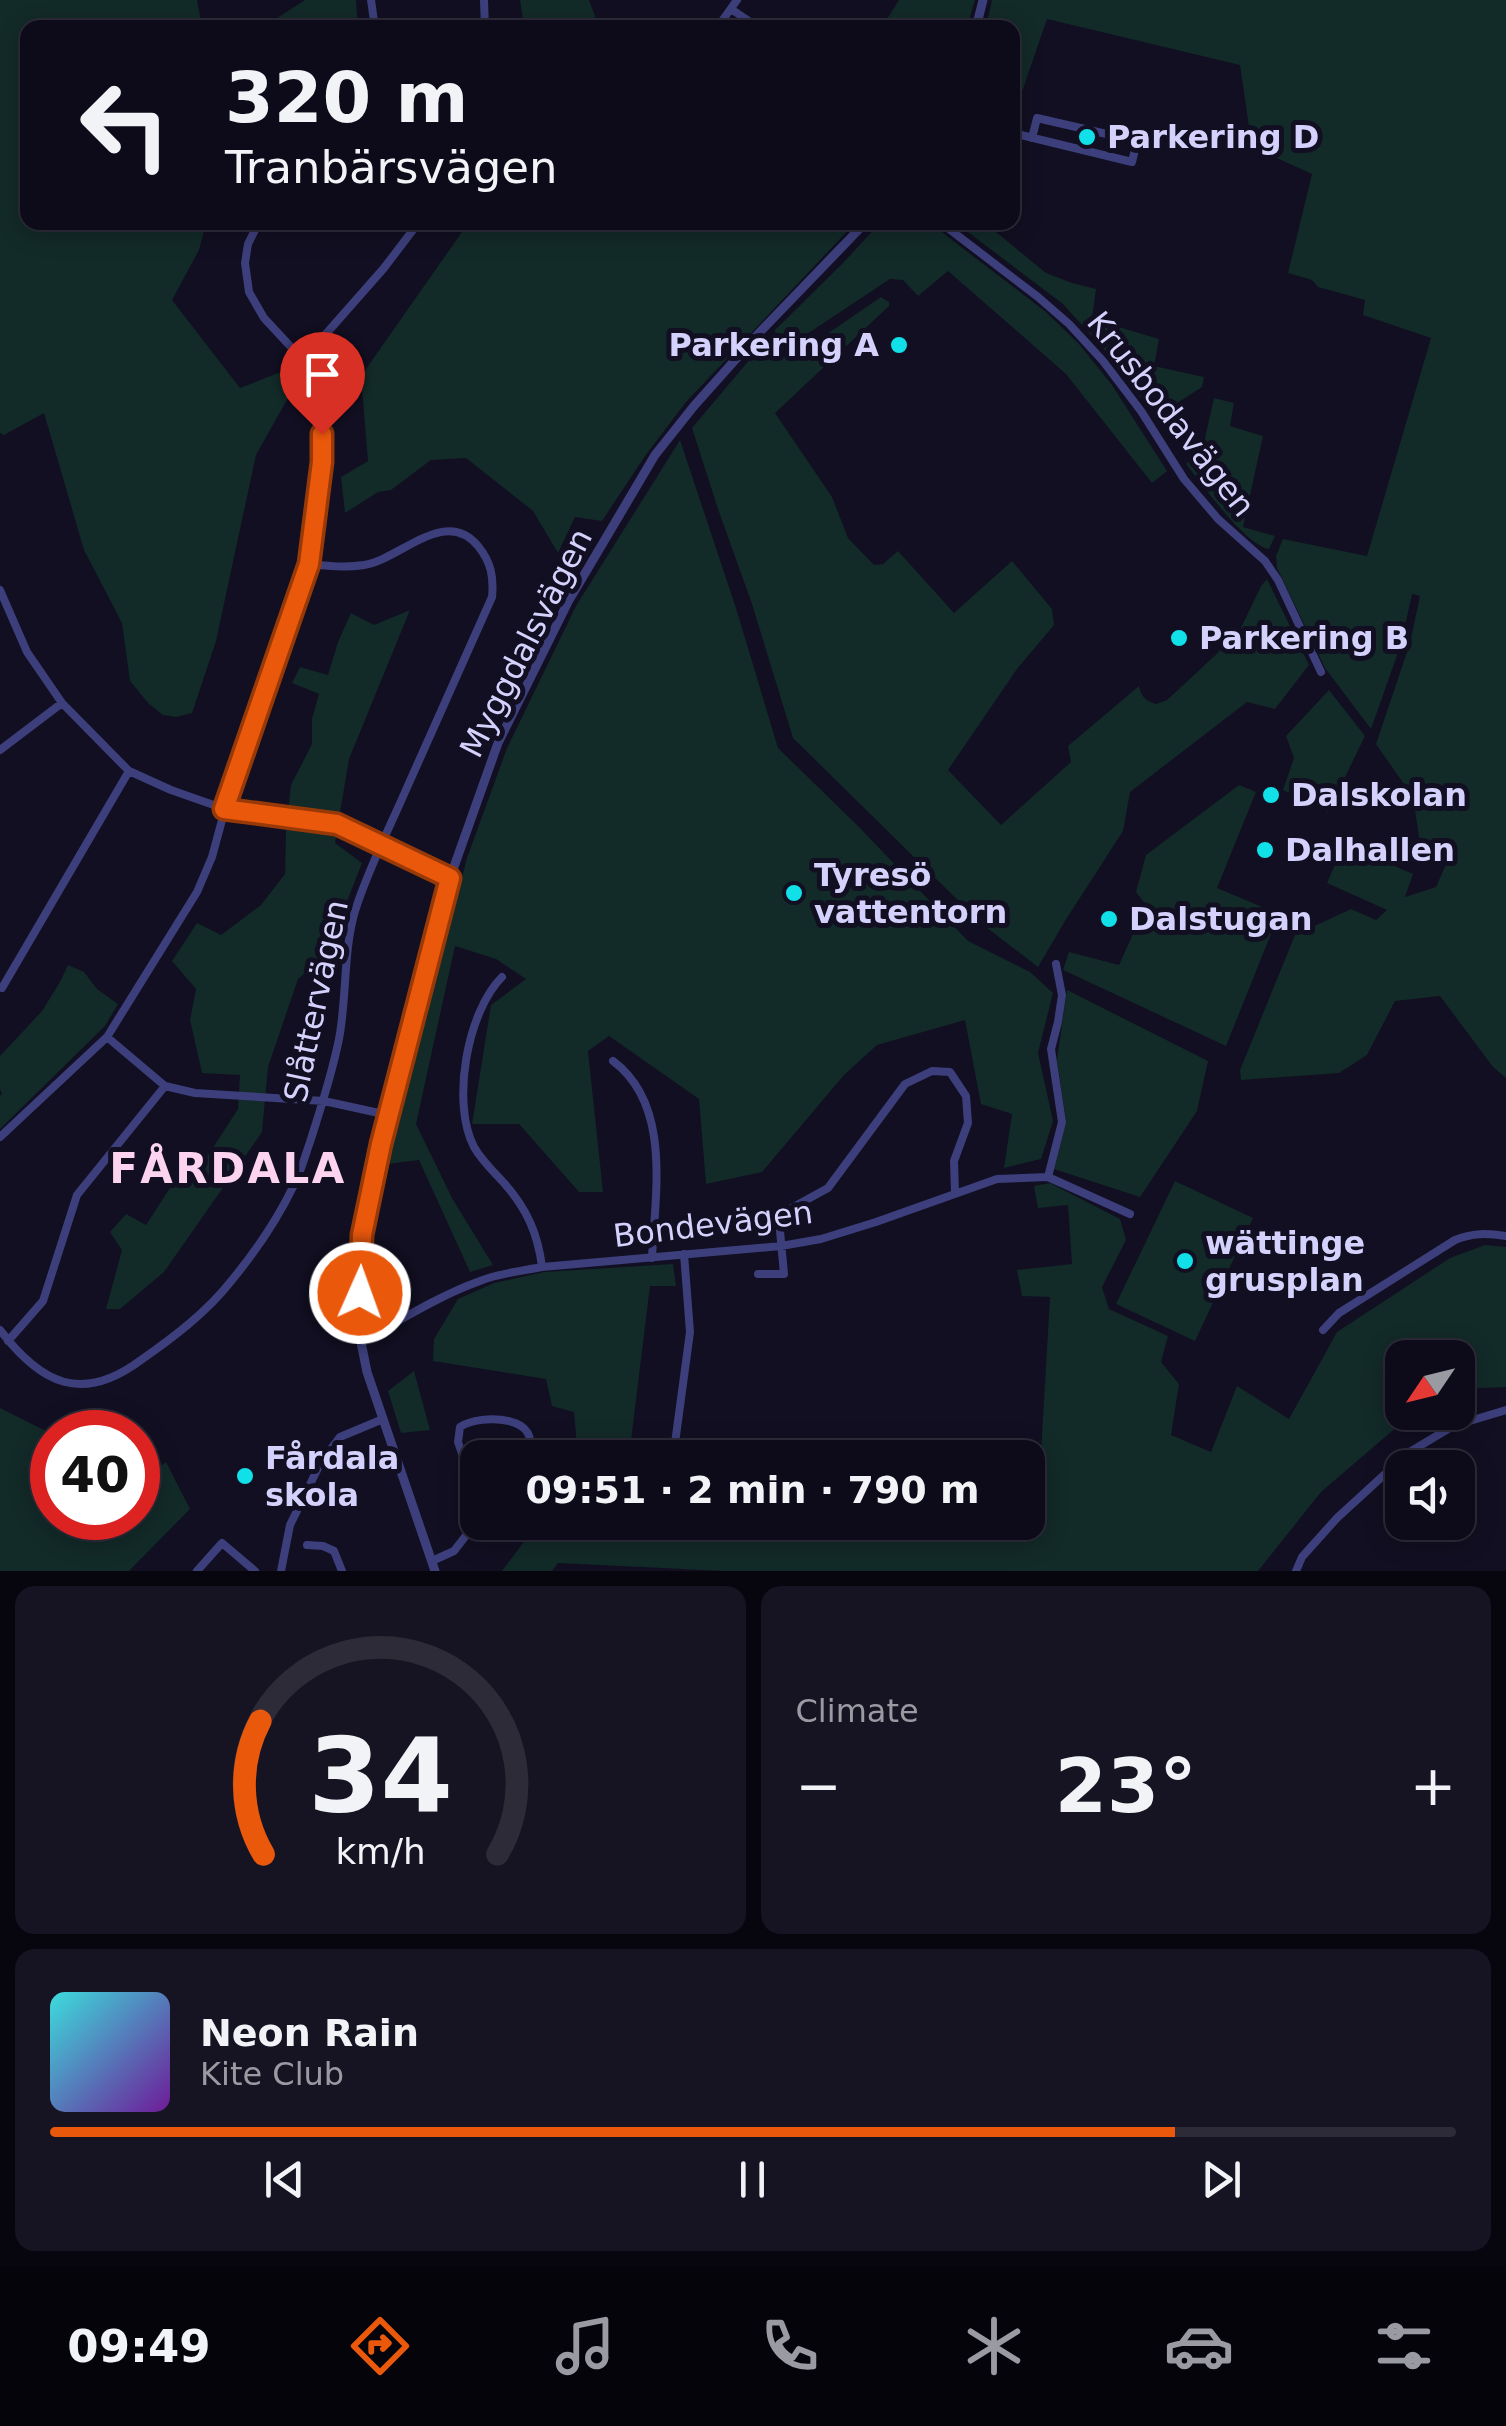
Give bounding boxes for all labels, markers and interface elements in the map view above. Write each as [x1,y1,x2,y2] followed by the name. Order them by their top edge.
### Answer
[225,57,468,139] text: 320 m
[60,60,190,190] icon: left
[1107,118,1319,156] place label: Parkering D
[1076,126,1098,148] marker: Parkering D
[225,141,558,194] text: Tranbärsvägen
[1079,304,1263,524] street label: Krusbodavägen
[669,326,879,364] place label: Parkering A
[280,332,365,435] pin
[888,334,910,356] marker: Parkering A
[295,347,350,402] icon: arrive
[452,522,600,764] street label: Myggdalsvägen
[1199,619,1409,657] place label: Parkering B
[1168,627,1190,649] marker: Parkering B
[1291,776,1467,814] place label: Dalskolan
[1260,784,1282,806] marker: Dalskolan
[1285,831,1455,869] place label: Dalhallen
[1254,839,1276,861] marker: Dalhallen
[814,856,1007,931] place label: Tyresö vattentorn
[783,882,805,904] marker: Tyresö vattentorn
[276,897,356,1105] street label: Slåttervägen
[1129,900,1313,938] place label: Dalstugan
[1098,908,1120,930] marker: Dalstugan
[109,1143,347,1193] district label: FÅRDALA
[611,1193,815,1255] street label: Bondevägen
[1205,1224,1365,1299] place label: wättinge grusplan
[308,1241,412,1345] position arrow
[1174,1250,1196,1272] marker: wättinge grusplan
[1385,1340,1475,1430] north arrow
[1385,1340,1475,1540] map controls
[30,1410,160,1540] speed limit sign: 40
[265,1439,399,1514] place label: Fårdala skola
[1385,1450,1475,1540] button: sound
[234,1465,256,1487] marker: Fårdala skola
[525,1468,980,1512] text: 09:51 · 2 min · 790 m
[796,1692,919,1730] text: Climate
[308,1715,453,1837] text: 34
[1055,1742,1197,1830] text: 23°
[796,1754,842,1818] text: −
[1410,1754,1456,1818] text: +
[335,1831,425,1872] text: km/h
[200,2011,419,2055] text: Neon Rain
[200,2055,344,2093] text: Kite Club
[257,2152,312,2207] icon: previous
[725,2152,780,2207] icon: pause
[1194,2152,1249,2207] icon: next
[345,2311,415,2381] icon: directions
[550,2311,620,2381] icon: music
[755,2311,825,2381] icon: phone
[959,2311,1029,2381] icon: climate
[1164,2311,1234,2381] icon: car
[1369,2311,1439,2381] icon: filters
[67,2320,211,2373] text: 09:49

